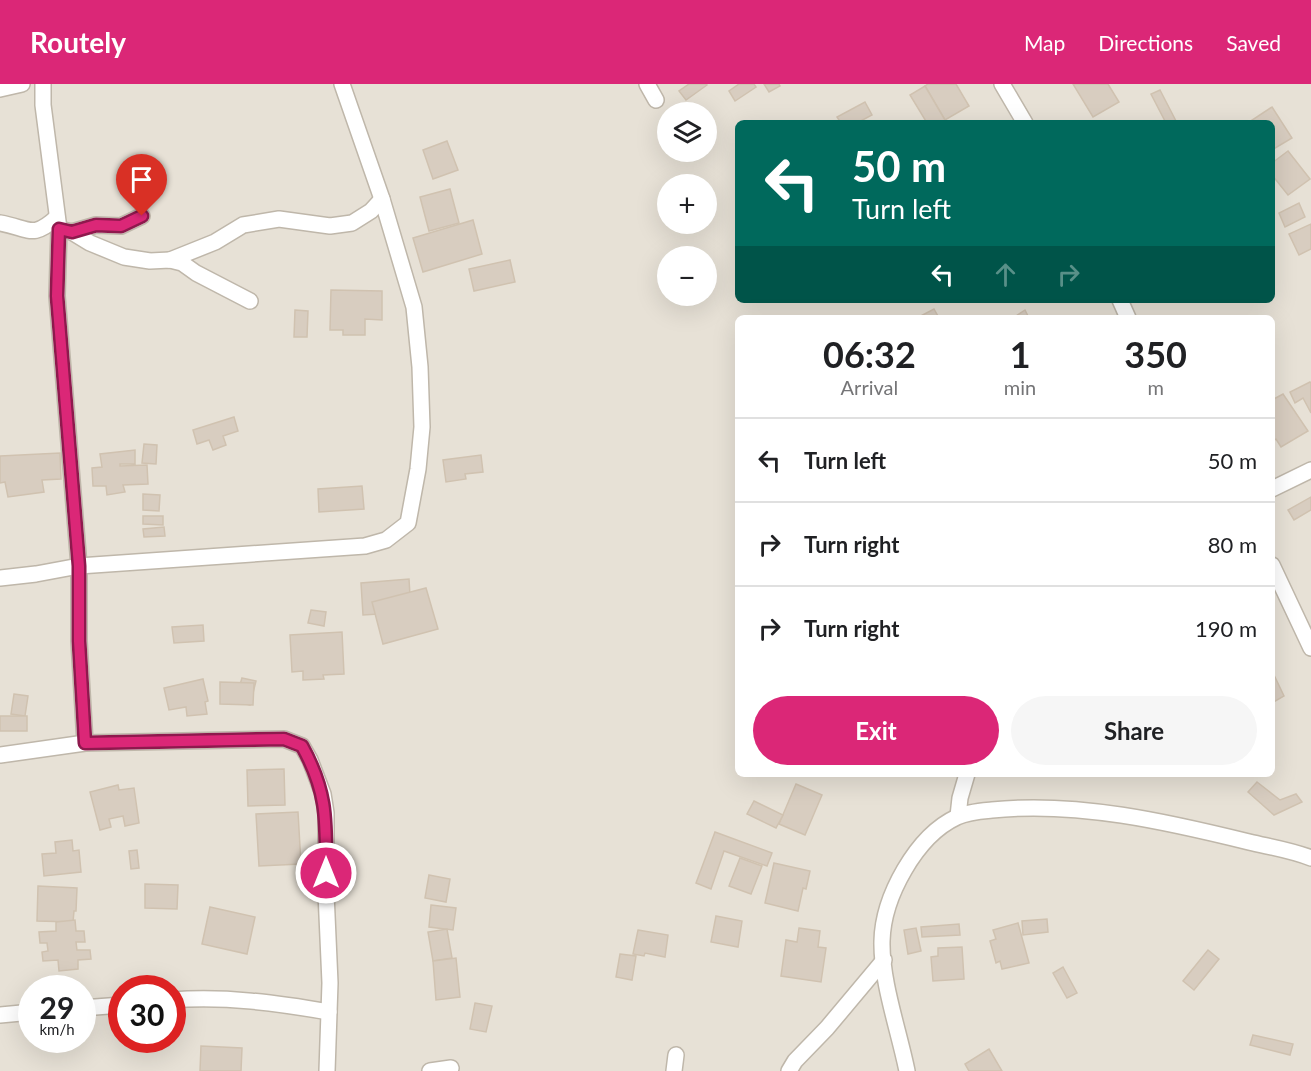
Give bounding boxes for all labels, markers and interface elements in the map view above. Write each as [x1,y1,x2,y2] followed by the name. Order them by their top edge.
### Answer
[30,25,126,59] text: Routely
[1024,30,1065,55] text: Map
[1098,30,1193,55] text: Directions
[1226,30,1281,55] text: Saved
[657,102,717,306] map controls
[657,102,717,162] button: layers
[852,141,946,191] text: 50 m
[753,144,831,222] icon: left
[116,154,167,216] pin
[125,163,158,196] icon: arrive
[657,174,717,234] button: +
[852,192,951,225] text: Turn left
[657,246,717,306] button: −
[926,258,959,291] icon: left
[989,258,1022,291] icon: ahead
[1052,258,1085,291] icon: right
[823,332,916,376] text: 06:32
[1010,332,1031,376] text: 1
[1124,332,1187,376] text: 350
[841,375,898,399] text: Arrival
[1004,375,1036,399] text: min
[1147,375,1164,399] text: m
[753,444,786,477] icon: left
[804,447,886,474] text: Turn left
[1208,447,1257,474] text: 50 m
[753,528,786,561] icon: right
[804,531,899,558] text: Turn right
[1208,531,1257,558] text: 80 m
[753,612,786,645] icon: right
[804,615,899,642] text: Turn right
[1195,615,1257,642] text: 190 m
[753,696,999,765] button: Exit
[1011,696,1257,765] button: Share
[294,841,358,905] position arrow
[108,975,186,1053] speed limit sign: 30
[40,989,74,1025] text: 29
[39,1020,75,1038] text: km/h

